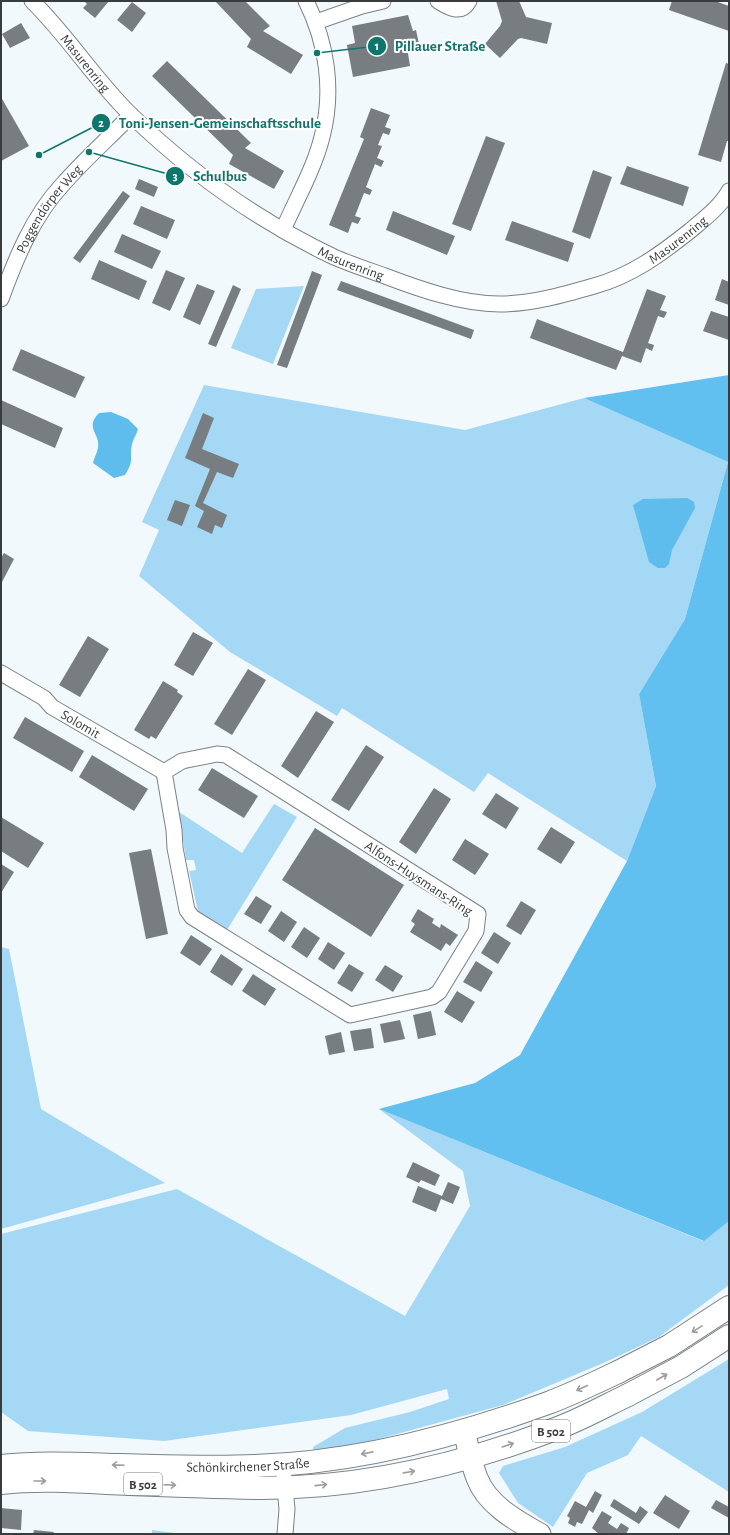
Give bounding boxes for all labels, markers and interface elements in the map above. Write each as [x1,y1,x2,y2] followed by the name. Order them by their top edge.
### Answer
[58,32,112,95] street label: Masurenring
[367,33,493,60] callout: Pillauer Straße
[395,39,485,54] text: Pillauer Straße
[375,40,379,52] text: 1
[91,109,329,136] callout: Toni-Jensen-Gemeinschaftsschule
[119,116,321,131] text: Toni-Jensen-Gemeinschaftsschule
[98,117,104,129] text: 2
[14,162,85,255] street label: Poggendörper Weg
[165,163,255,190] callout: Schulbus
[193,169,247,184] text: Schulbus
[172,170,178,182] text: 3
[647,214,710,267] street label: Masurenring
[315,244,386,283] street label: Masurenring
[58,708,103,742] street label: Solomit
[362,839,475,919] street label: Alfons-Huysmans-Ring
[692,1325,703,1333] one-way arrow
[656,1373,668,1381] one-way arrow
[576,1385,588,1392] one-way arrow
[532,1420,570,1442] road number: B 502
[502,1441,514,1449] one-way arrow
[361,1450,374,1458] one-way arrow
[186,1456,310,1475] street label: Schönkirchener Straße
[112,1461,125,1469] one-way arrow
[402,1467,415,1475] one-way arrow
[124,1473,162,1495] road number: B 502
[33,1477,46,1485] one-way arrow
[163,1482,176,1489] one-way arrow
[314,1482,327,1489] one-way arrow

